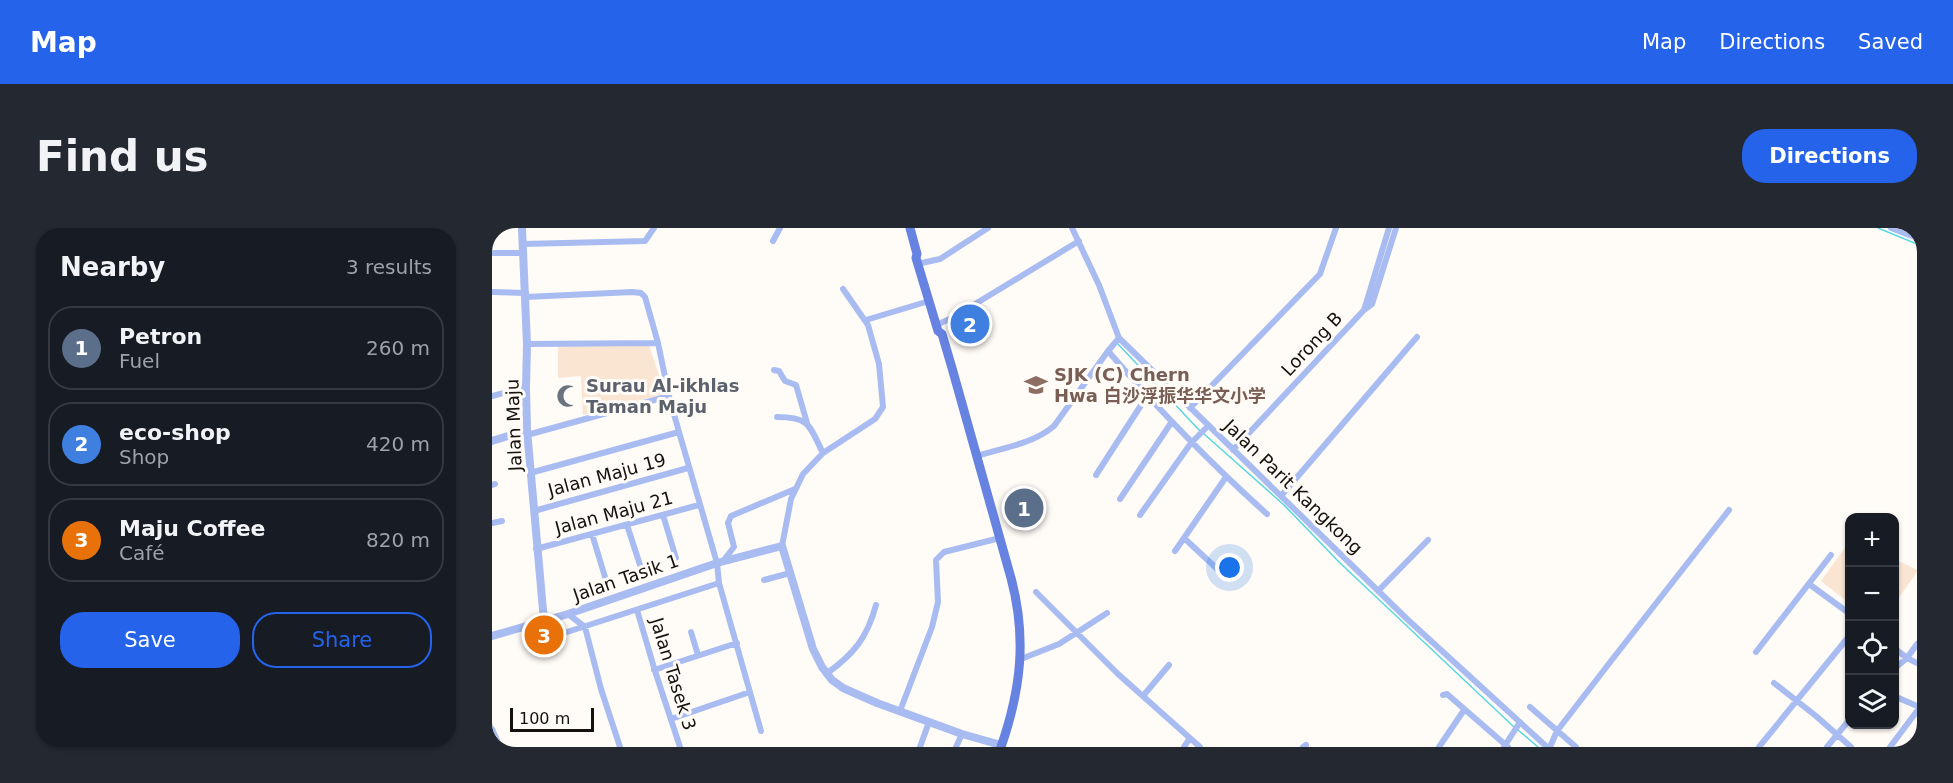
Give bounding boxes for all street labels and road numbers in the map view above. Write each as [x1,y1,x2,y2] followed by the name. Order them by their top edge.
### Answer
[1277,307,1346,380] street label: Lorong B
[501,378,526,473] street label: Jalan Maju
[1219,414,1367,558] street label: Jalan Parit Kangkong
[545,449,668,501] street label: Jalan Maju 19
[552,487,675,539] street label: Jalan Maju 21
[569,550,682,606] street label: Jalan Tasik 1
[646,614,701,733] street label: Jalan Tasek 3

